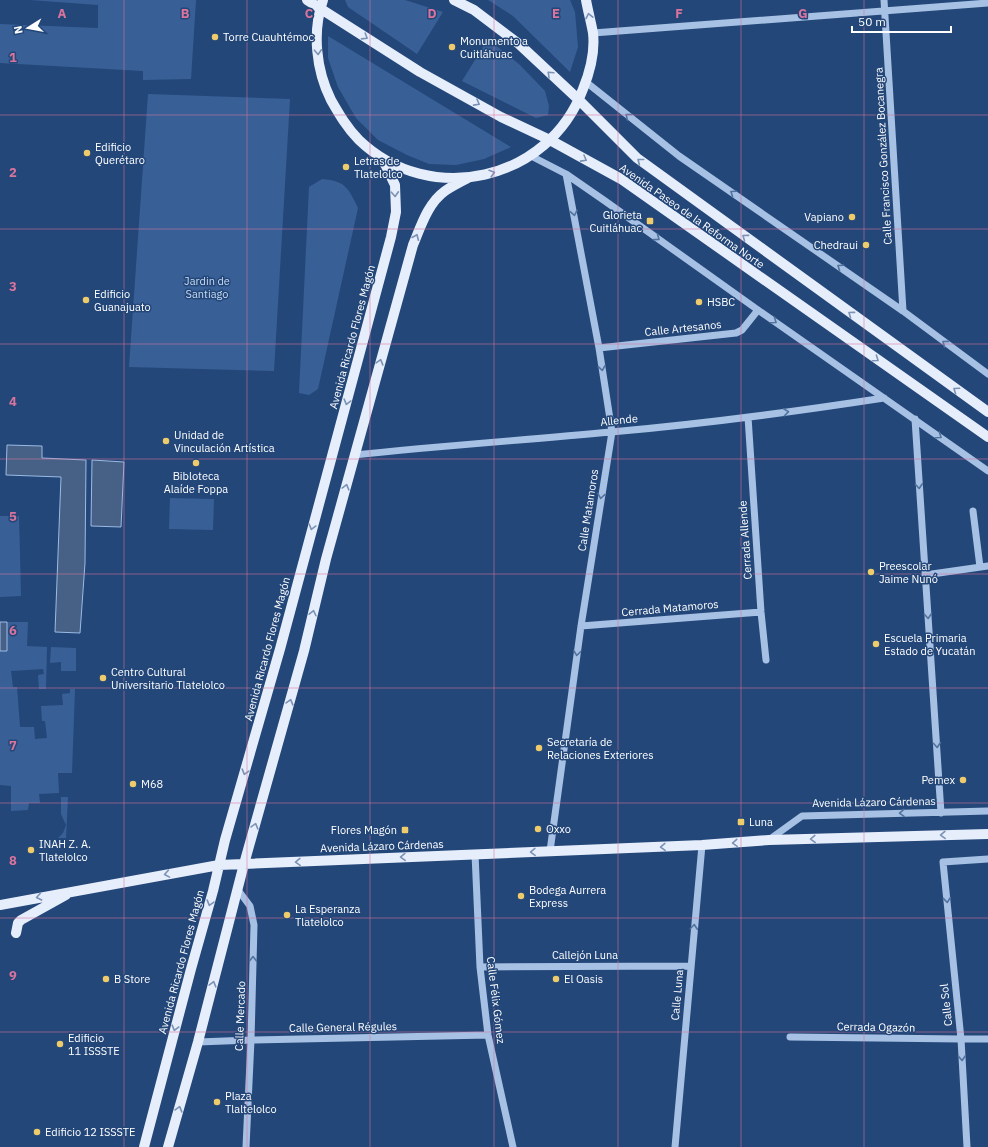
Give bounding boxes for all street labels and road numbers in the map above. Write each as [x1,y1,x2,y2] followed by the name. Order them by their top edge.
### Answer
[871,67,895,245] street label: Calle Francisco González Bocanegra
[617,160,767,272] street label: Avenida Paseo de la Reforma Norte
[326,263,378,411] street label: Avenida Ricardo Flores Magón
[644,317,722,339] street label: Calle Artesanos
[600,411,638,429] street label: Allende
[575,468,601,552] street label: Calle Matamoros
[735,500,755,580] street label: Cerrada Allende
[241,575,293,723] street label: Avenida Ricardo Flores Magón
[621,597,719,619] street label: Cerrada Matamoros
[812,794,936,810] street label: Avenida Lázaro Cárdenas
[320,837,444,855] street label: Avenida Lázaro Cárdenas
[155,888,207,1036] street label: Avenida Ricardo Flores Magón
[552,948,618,962] street label: Callejón Luna
[484,956,508,1044] street label: Calle Félix Gómez
[668,969,686,1021] street label: Calle Luna
[232,981,248,1051] street label: Calle Mercado
[937,983,955,1027] street label: Calle Sol
[289,1019,397,1035] street label: Calle General Régules
[837,1019,915,1035] street label: Cerrada Ogazón

